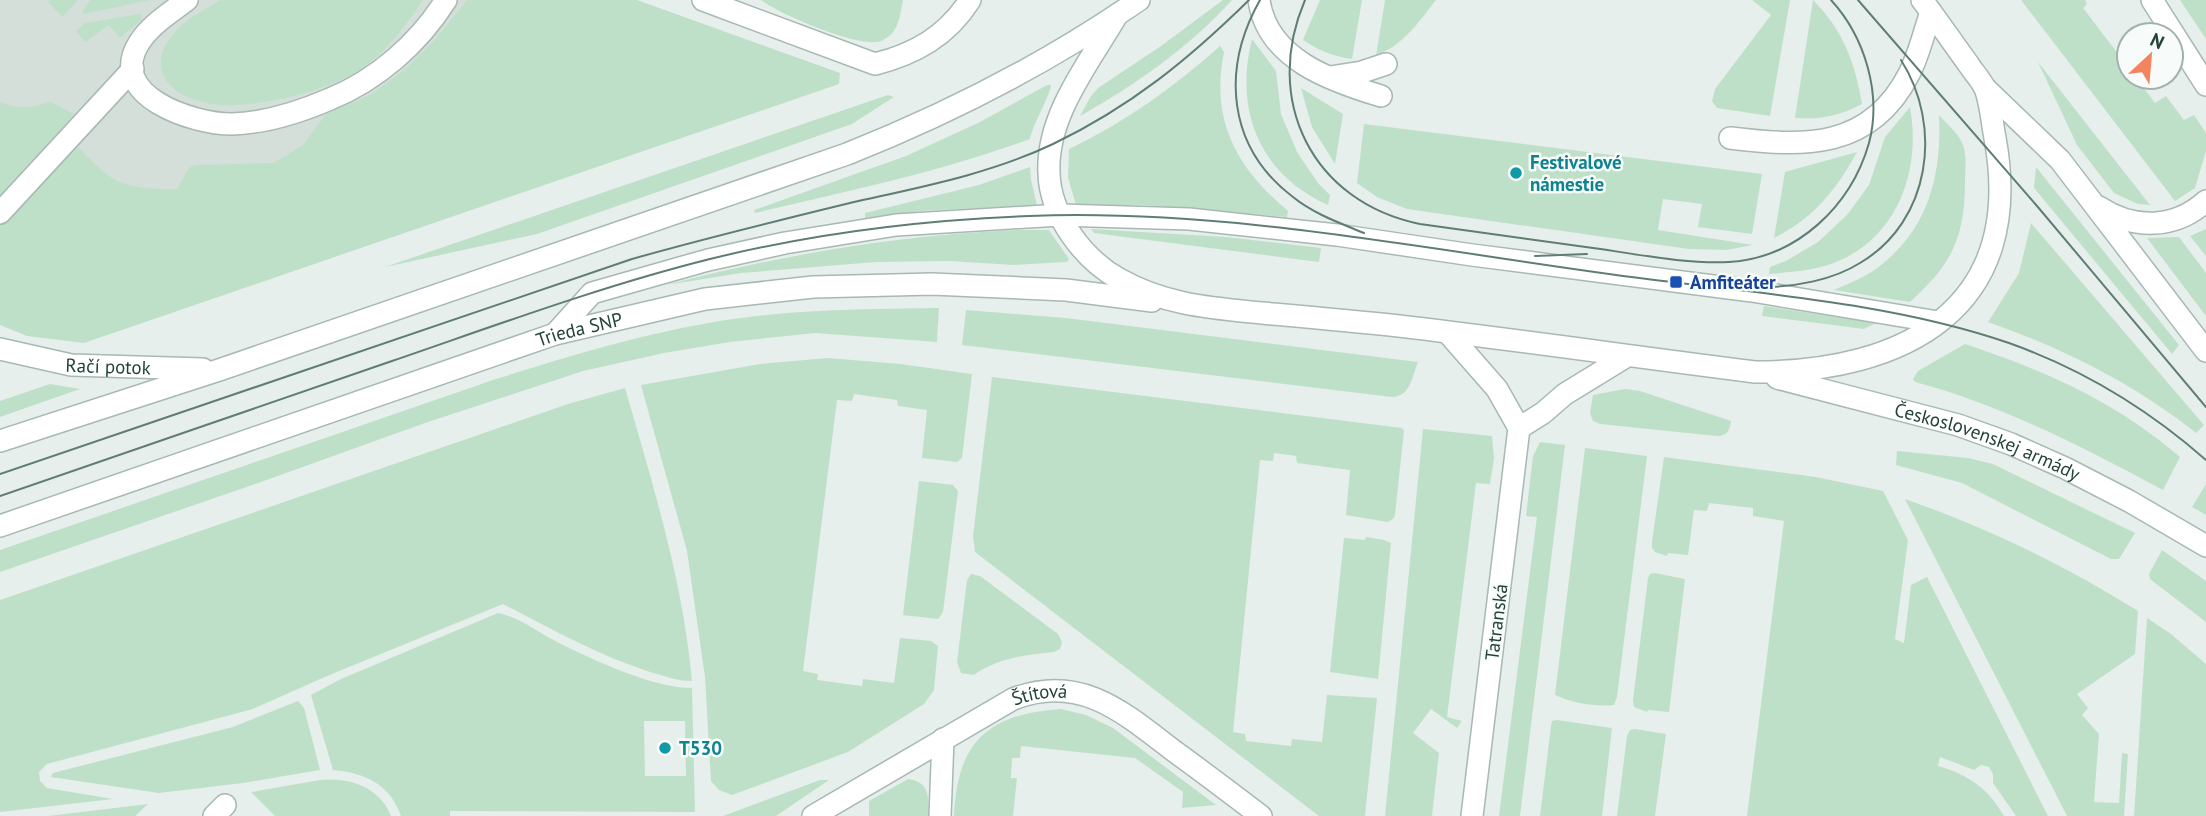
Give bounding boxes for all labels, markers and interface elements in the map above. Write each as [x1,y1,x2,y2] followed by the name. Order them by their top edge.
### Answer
[2115,21,2185,91] north arrow
[2147,27,2168,54] text: N
[1530,150,1622,196] place label: Festivalové námestie
[1508,165,1524,181] marker: Festivalové námestie
[1690,270,1776,294] place label: Amfiteáter
[1668,274,1684,290] marker: Amfiteáter
[533,307,625,352] street label: Trieda SNP
[65,353,151,379] street label: Račí potok
[1892,397,2084,486] street label: Československej armády
[1479,582,1513,662] street label: Tatranská
[1008,679,1068,711] street label: Štítová
[679,736,722,760] place label: T530
[657,740,673,756] marker: T530

